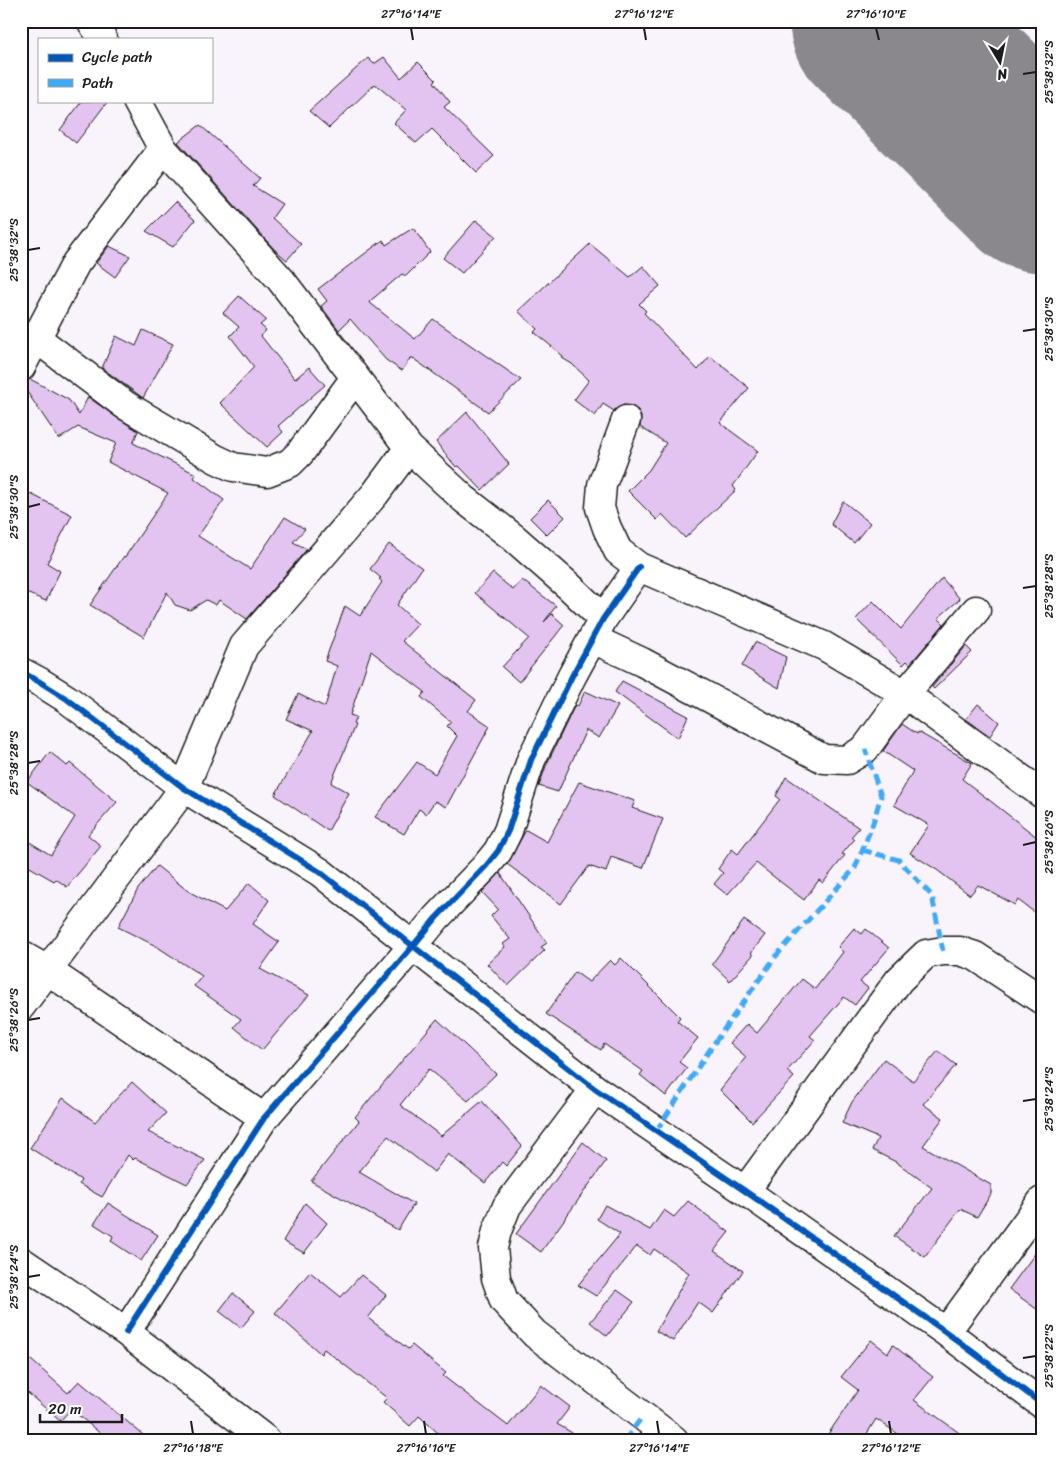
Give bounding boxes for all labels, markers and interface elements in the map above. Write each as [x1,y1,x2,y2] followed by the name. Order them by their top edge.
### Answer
[381,3,442,25] text: 27°16'14"E
[614,3,675,25] text: 27°16'12"E
[846,3,907,25] text: 27°16'10"E
[38,38,212,102] legend
[976,38,1026,88] north arrow
[1038,40,1060,104] text: 25°38'32"S
[82,44,153,70] text: Cycle path
[995,61,1010,88] text: N
[82,70,113,96] text: Path
[3,218,25,282] text: 25°38'32"S
[1038,296,1060,361] text: 25°38'30"S
[3,474,25,539] text: 25°38'30"S
[1038,553,1060,618] text: 25°38'28"S
[3,730,25,795] text: 25°38'28"S
[1038,810,1060,874] text: 25°38'26"S
[3,988,25,1052] text: 25°38'26"S
[1038,1066,1060,1131] text: 25°38'24"S
[3,1244,25,1309] text: 25°38'24"S
[1038,1324,1060,1388] text: 25°38'22"S
[40,1391,122,1423] scale bar
[48,1396,82,1422] text: 20 m
[163,1437,224,1459] text: 27°16'18"E
[397,1437,457,1459] text: 27°16'16"E
[629,1437,690,1459] text: 27°16'14"E
[861,1437,922,1459] text: 27°16'12"E

